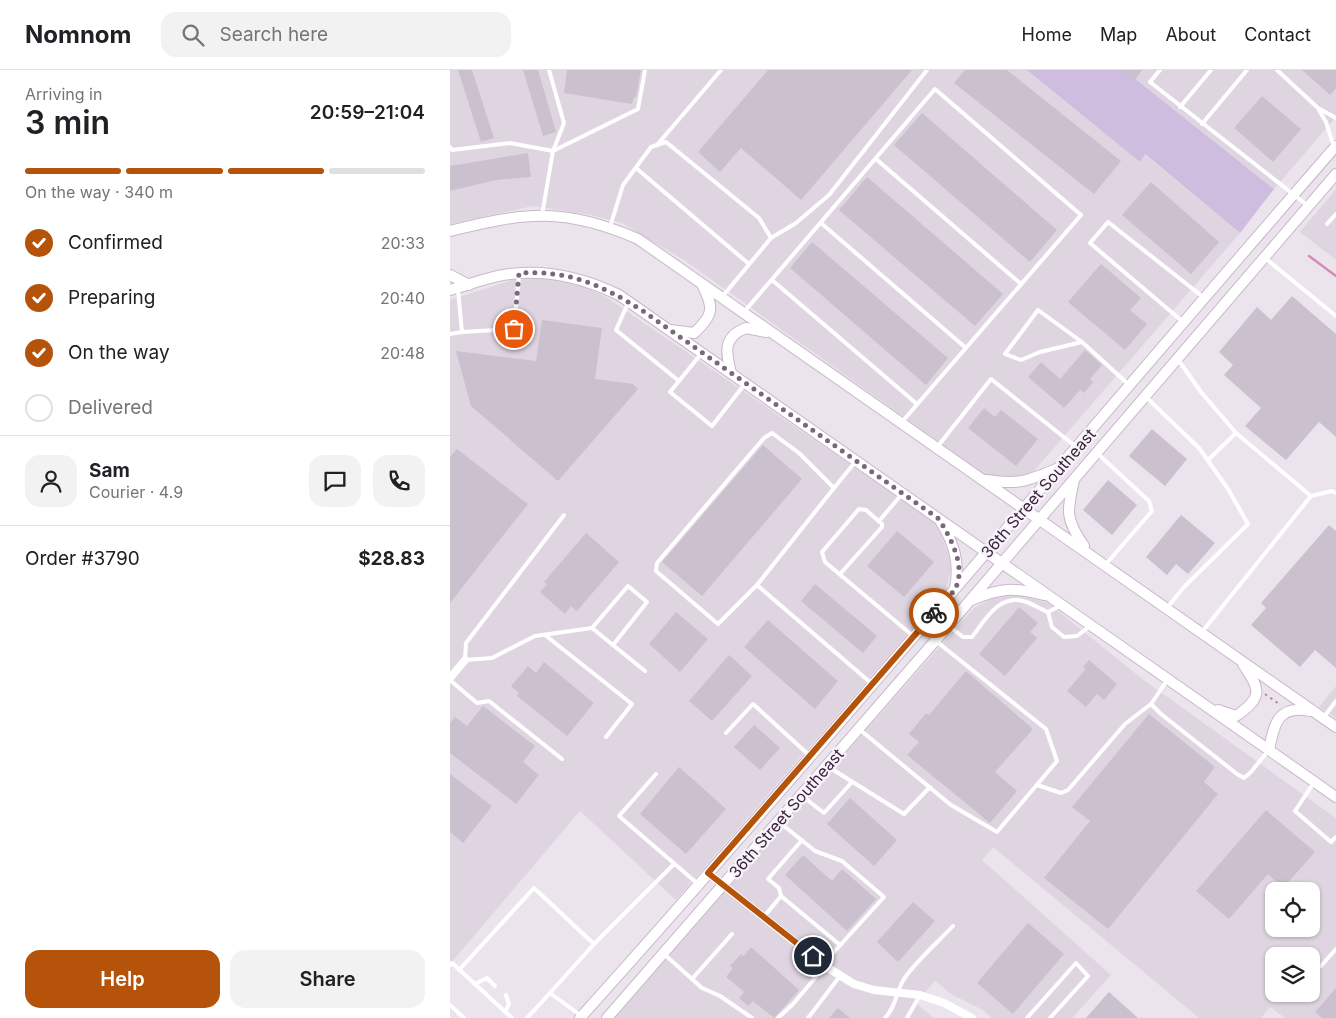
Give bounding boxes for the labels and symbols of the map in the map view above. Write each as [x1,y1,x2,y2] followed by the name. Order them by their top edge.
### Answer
[493,308,535,350] pin
[976,424,1100,562] street label: 36th Street Southeast
[909,588,959,638] courier
[724,744,848,882] street label: 36th Street Southeast
[792,935,834,977] pin

